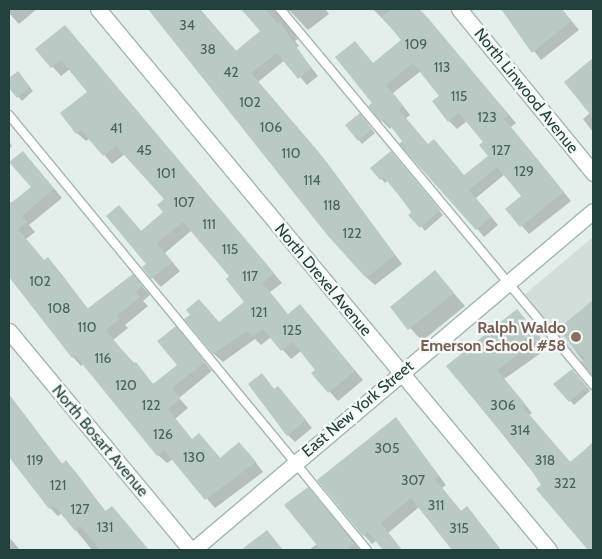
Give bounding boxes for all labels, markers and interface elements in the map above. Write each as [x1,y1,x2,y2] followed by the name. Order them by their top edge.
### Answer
[179,17,195,33] house number: 34
[470,25,582,157] street label: North Linwood Avenue
[405,36,427,52] house number: 109
[200,41,216,57] house number: 38
[434,59,450,75] house number: 113
[223,64,239,80] house number: 42
[451,88,467,104] house number: 115
[239,94,261,110] house number: 102
[477,109,497,125] house number: 123
[260,119,282,135] house number: 106
[110,120,122,136] house number: 41
[136,142,152,158] house number: 45
[492,142,510,158] house number: 127
[282,145,300,161] house number: 110
[514,163,534,179] house number: 129
[157,165,175,181] house number: 101
[303,172,321,188] house number: 114
[173,194,195,210] house number: 107
[323,197,341,213] house number: 118
[202,216,216,232] house number: 111
[270,220,376,340] street label: North Drexel Avenue
[342,225,362,241] house number: 122
[222,241,238,257] house number: 115
[242,268,258,284] house number: 117
[29,273,51,289] house number: 102
[48,300,70,316] house number: 108
[251,304,267,320] house number: 121
[420,318,566,356] place label: Ralph Waldo Emerson School #58
[78,319,96,335] house number: 110
[282,322,302,338] house number: 125
[570,331,582,343] marker: Ralph Waldo Emerson School #58
[94,350,112,366] house number: 116
[298,357,418,461] street label: East New York Street
[115,377,137,393] house number: 120
[48,381,152,501] street label: North Bosart Avenue
[141,397,161,413] house number: 122
[490,397,516,413] house number: 306
[510,422,530,438] house number: 314
[153,426,173,442] house number: 126
[375,440,399,456] house number: 305
[183,449,205,465] house number: 130
[26,452,44,468] house number: 119
[535,452,555,468] house number: 318
[401,472,425,488] house number: 307
[554,475,576,491] house number: 322
[50,477,66,493] house number: 121
[428,497,444,513] house number: 311
[71,501,89,517] house number: 127
[97,519,113,535] house number: 131
[449,520,469,536] house number: 315

